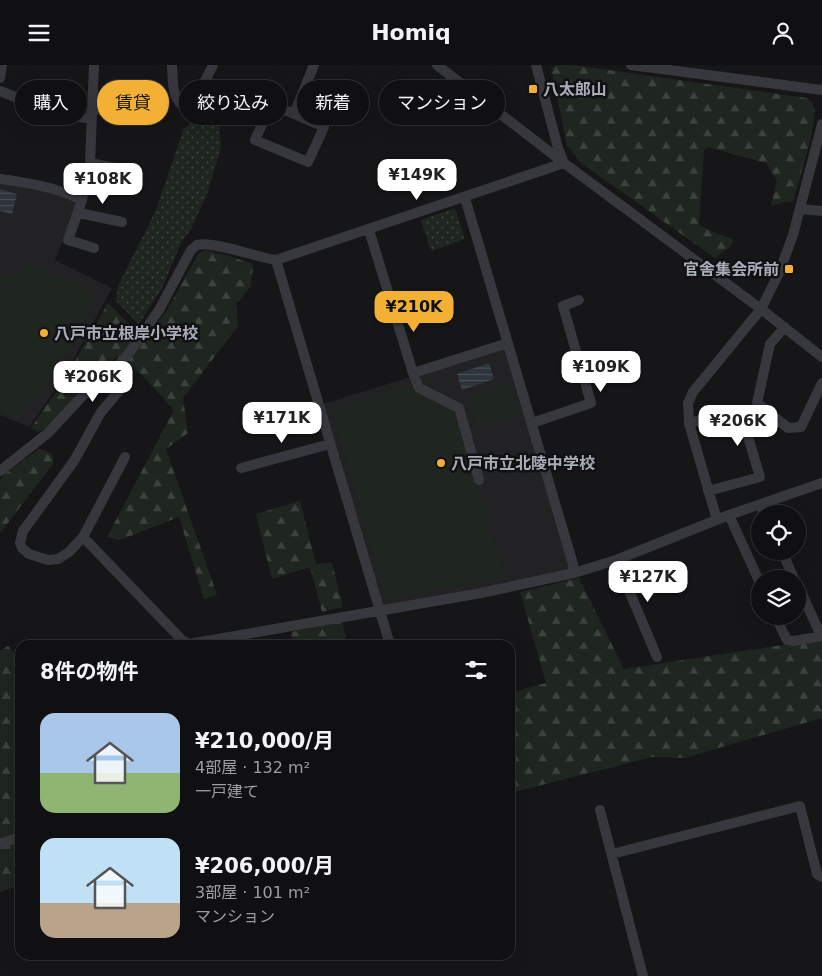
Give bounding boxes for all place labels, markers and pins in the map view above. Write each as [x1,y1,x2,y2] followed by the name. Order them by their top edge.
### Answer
[543,80,607,99] place label: 八太郎山
[527,83,539,95] marker: 八太郎山
[382,159,452,201] pin: ¥149K
[68,163,138,205] pin: ¥108K
[683,260,779,279] place label: 官舎集会所前
[783,263,795,275] marker: 官舎集会所前
[379,291,449,333] pin: ¥210K
[54,324,198,343] place label: 八戸市立根岸小学校
[38,327,50,339] marker: 八戸市立根岸小学校
[566,351,636,393] pin: ¥109K
[58,361,128,403] pin: ¥206K
[247,401,317,444] pin: ¥171K
[703,405,773,447] pin: ¥206K
[451,454,595,473] place label: 八戸市立北陵中学校
[435,457,447,469] marker: 八戸市立北陵中学校
[613,561,683,603] pin: ¥127K

